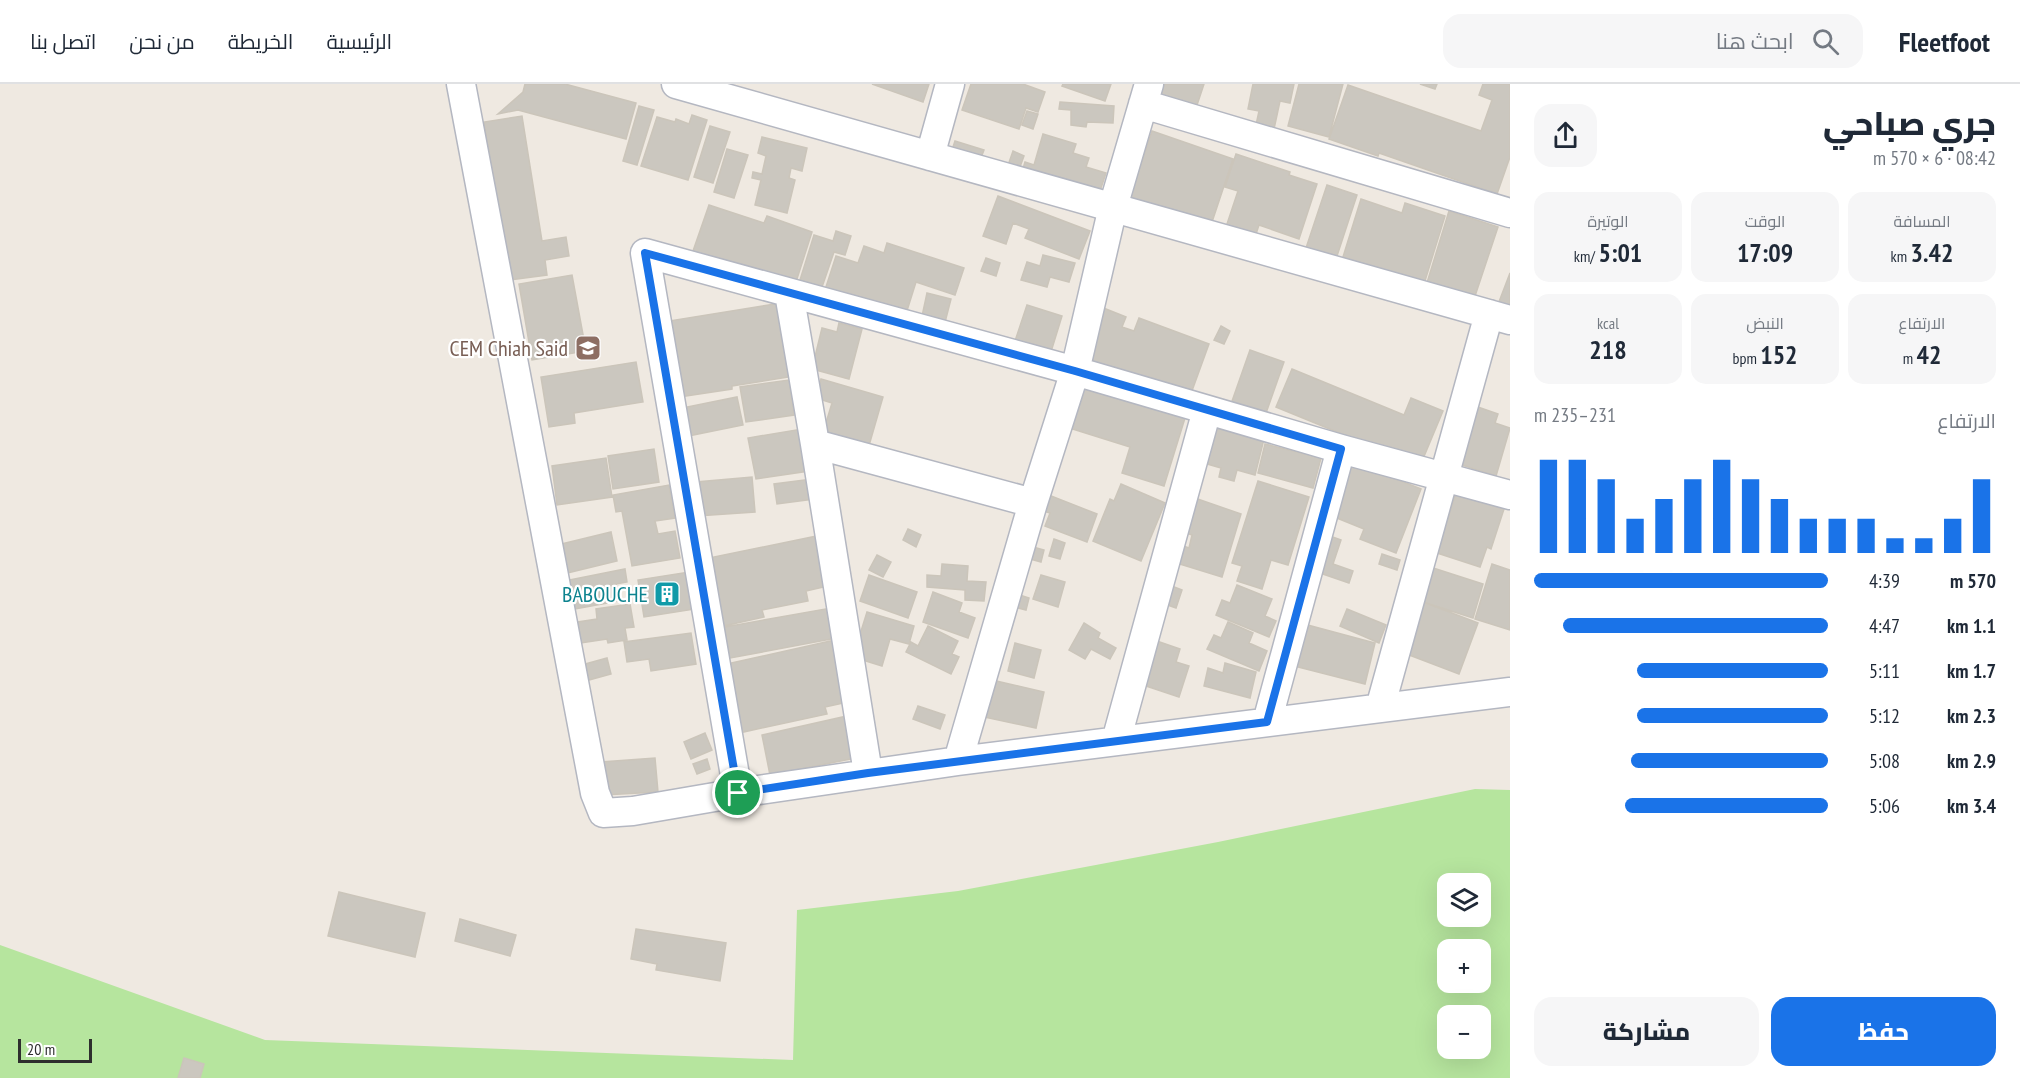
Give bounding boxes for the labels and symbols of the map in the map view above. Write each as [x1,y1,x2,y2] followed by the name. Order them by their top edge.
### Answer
[573,333,603,363] school or university icon: CEM Chiah Said
[450,334,568,362] place label: CEM Chiah Said
[652,579,682,609] building icon: BABOUCHE
[562,580,648,608] place label: BABOUCHE
[712,767,763,818] pin
[18,1036,92,1064] scale bar

